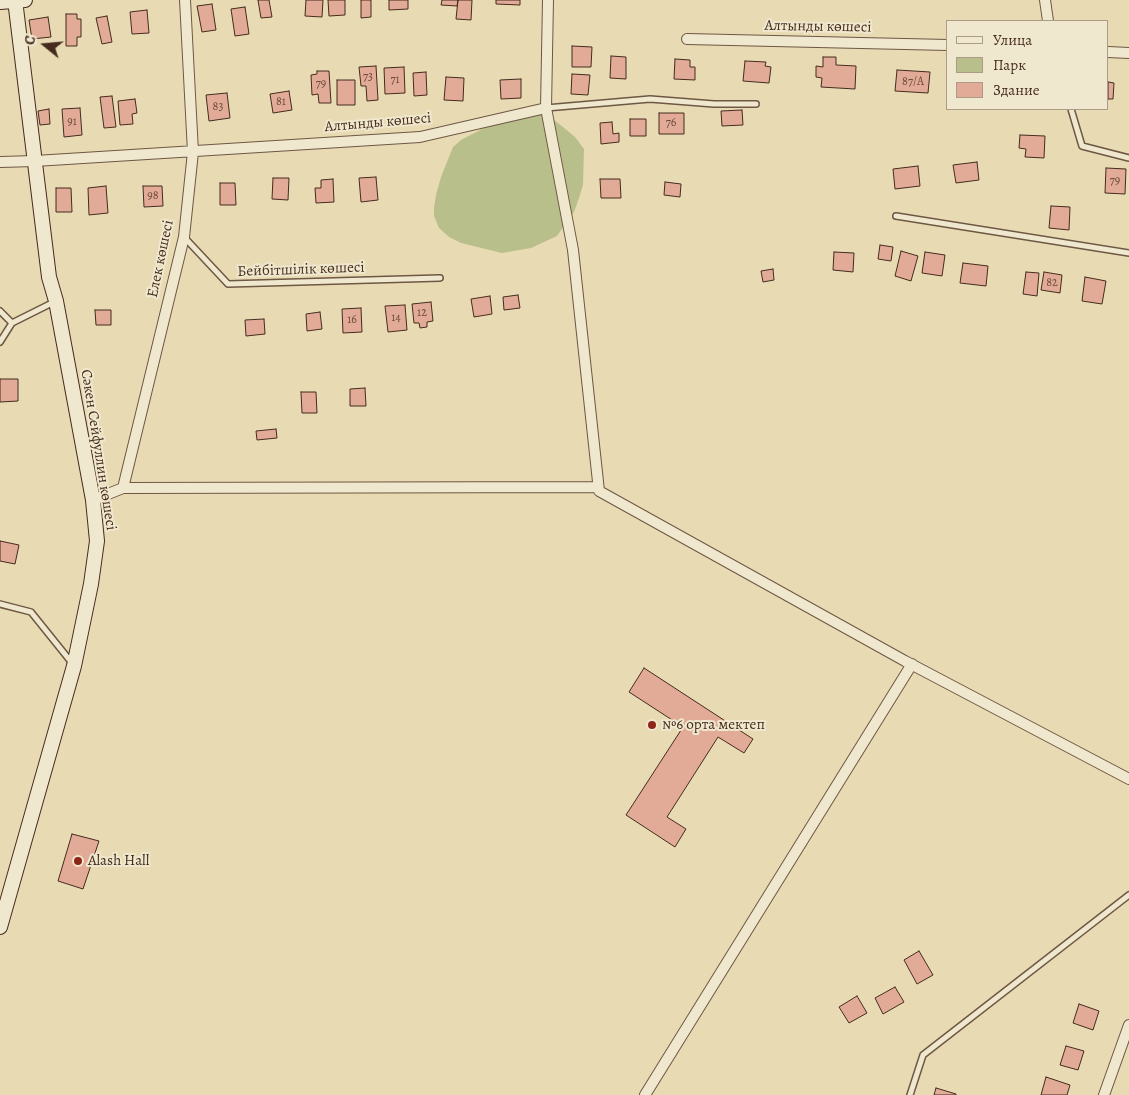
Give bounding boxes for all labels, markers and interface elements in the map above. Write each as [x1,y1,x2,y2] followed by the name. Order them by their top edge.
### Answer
[764,17,872,37] street label: Алтынды көшесі
[20,20,70,70] north arrow
[946,20,1109,110] legend
[993,30,1032,50] text: Улица
[20,34,41,47] text: С
[993,55,1026,75] text: Парк
[363,70,373,84] house number: 73
[390,73,400,87] house number: 71
[902,75,924,89] house number: 87/А
[316,77,326,91] house number: 79
[993,80,1040,100] text: Здание
[276,95,286,109] house number: 81
[213,100,223,114] house number: 83
[324,109,432,137] street label: Алтынды көшесі
[67,115,77,129] house number: 91
[666,116,676,130] house number: 76
[1110,174,1120,188] house number: 79
[147,189,159,203] house number: 98
[144,219,178,299] street label: Елек көшесі
[237,259,365,281] street label: Бейбітшілік көшесі
[1046,276,1058,290] house number: 82
[417,306,427,320] house number: 12
[391,311,401,325] house number: 14
[347,313,357,327] house number: 16
[76,368,120,532] street label: Сәкен Сейфуллин көшесі
[662,716,765,734] place label: №6 орта мектеп
[646,719,658,731] marker: №6 орта мектеп
[88,852,149,870] place label: Alash Hall
[72,855,84,867] marker: Alash Hall

